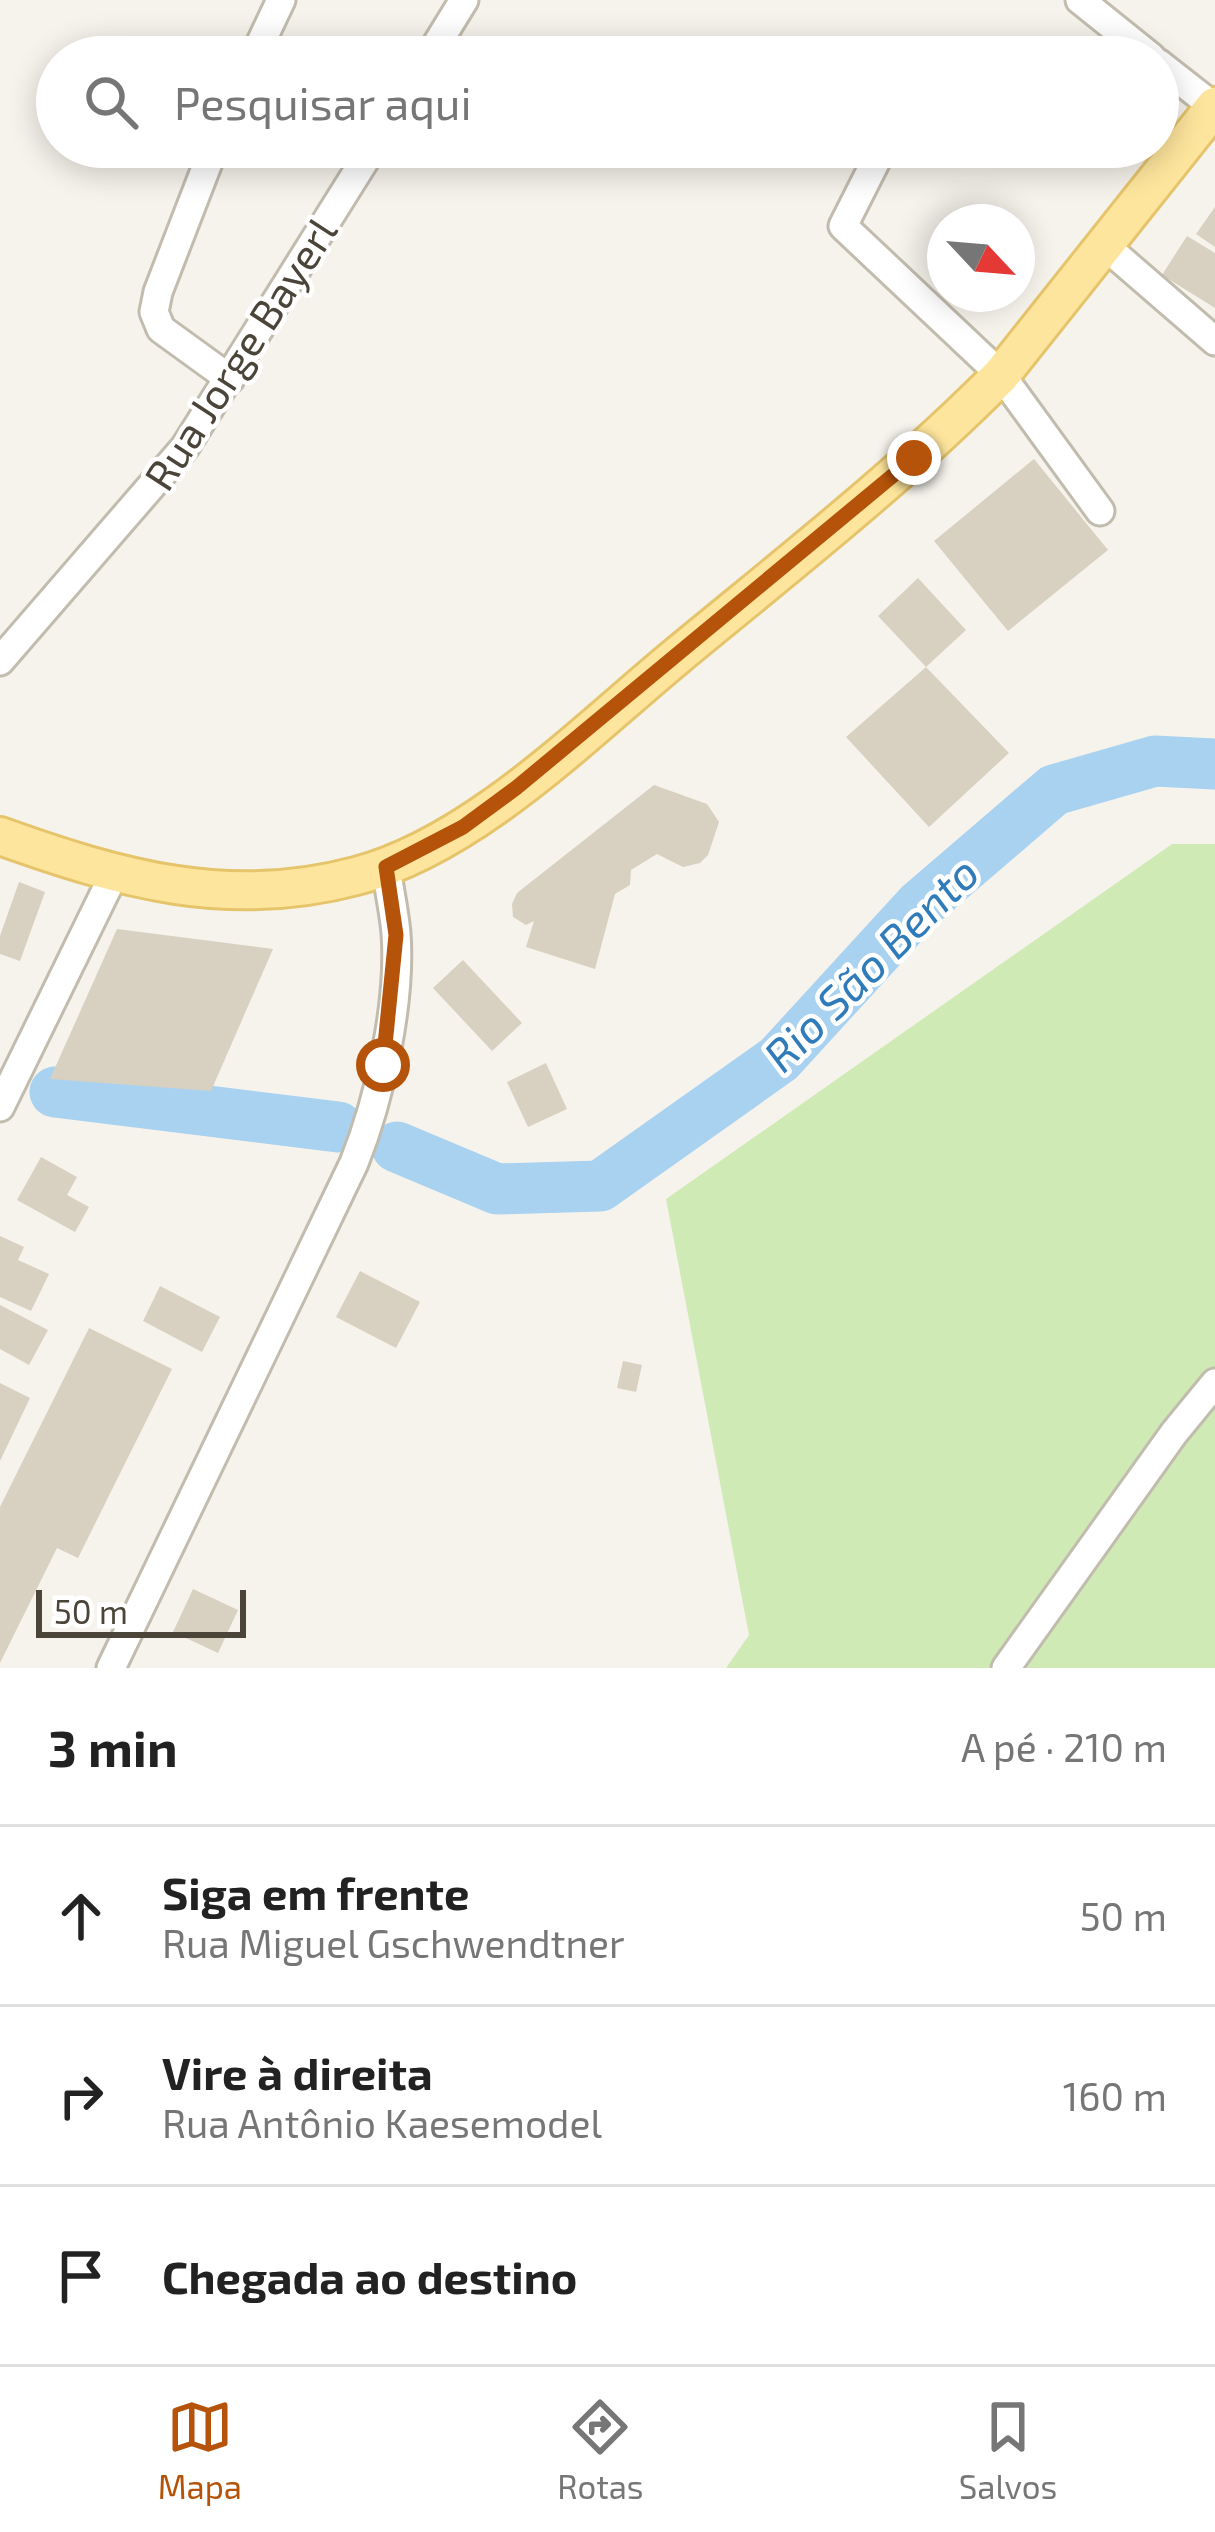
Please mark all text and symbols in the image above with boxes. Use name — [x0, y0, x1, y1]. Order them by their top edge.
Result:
search box — [36, 36, 1179, 168]
icon: search — [78, 69, 144, 135]
text: Pesquisar aqui — [174, 75, 472, 129]
north arrow — [927, 204, 1035, 312]
street label: Rua Jorge Bayerl — [132, 207, 346, 498]
route end — [887, 431, 941, 485]
water label: Rio São Bento — [752, 845, 988, 1081]
route start — [356, 1038, 410, 1092]
scale bar — [36, 1584, 246, 1637]
text: 50 m — [54, 1591, 128, 1631]
text: 3 min — [48, 1716, 178, 1777]
text: A pé · 210 m — [961, 1723, 1167, 1770]
text: Siga em frente — [162, 1865, 469, 1919]
icon: ahead — [48, 1883, 114, 1949]
text: 50 m — [1080, 1892, 1167, 1939]
text: Rua Miguel Gschwendtner — [162, 1919, 625, 1966]
text: Vire à direita — [162, 2045, 433, 2099]
icon: right — [48, 2063, 114, 2129]
text: 160 m — [1063, 2072, 1167, 2119]
text: Rua Antônio Kaesemodel — [162, 2099, 602, 2146]
icon: arrive — [48, 2243, 114, 2309]
text: Chegada ao destino — [162, 2249, 577, 2303]
tab: Mapa — [158, 2394, 242, 2506]
tab: Rotas — [557, 2394, 644, 2506]
tab: Salvos — [959, 2394, 1057, 2506]

